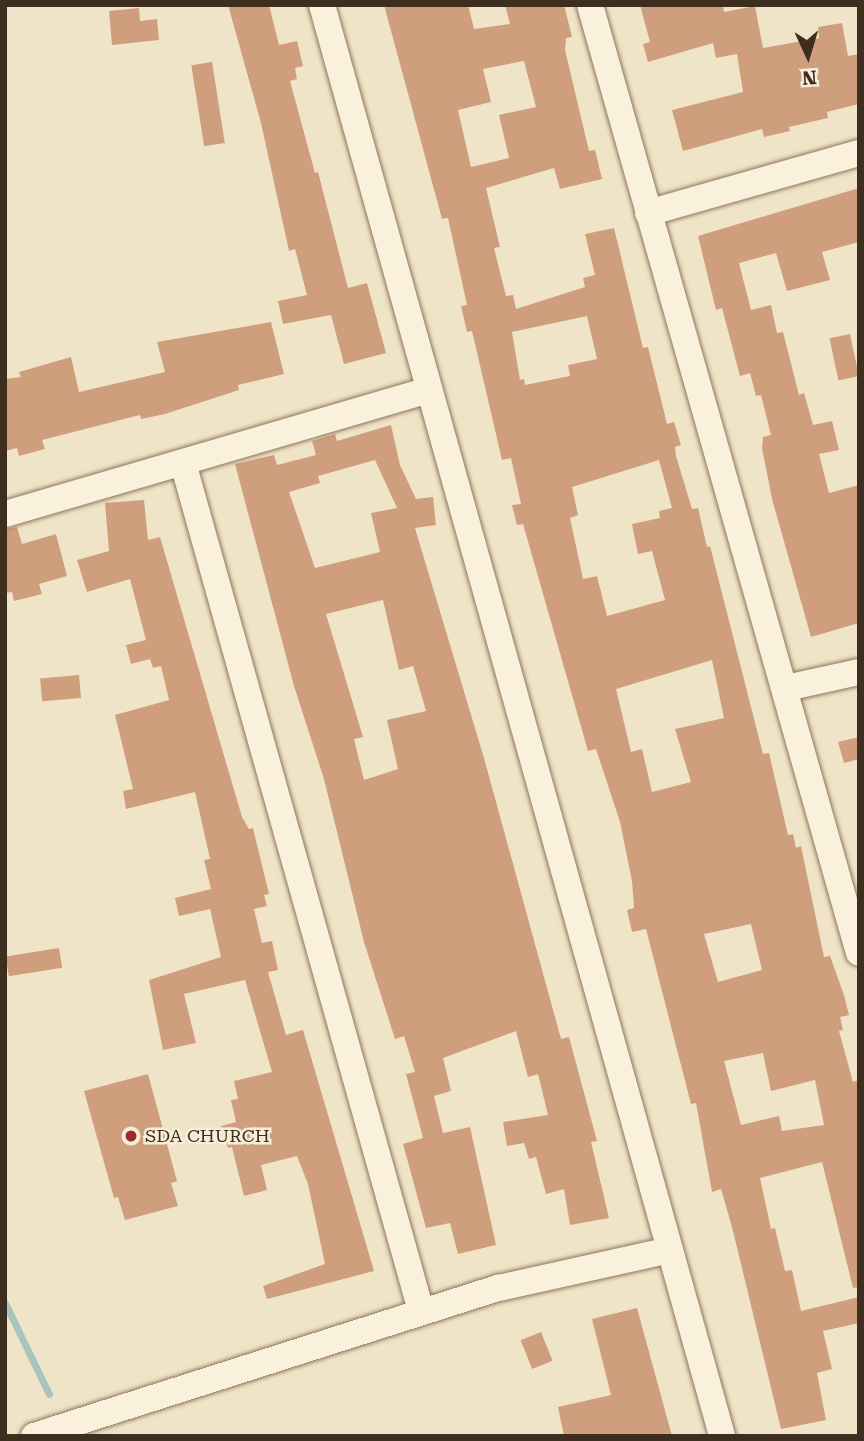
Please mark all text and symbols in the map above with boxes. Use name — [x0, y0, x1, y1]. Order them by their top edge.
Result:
north arrow — [773, 21, 843, 91]
text: N — [801, 65, 818, 89]
place label: SDA CHURCH — [145, 1125, 270, 1147]
marker: SDA CHURCH — [123, 1128, 139, 1144]

